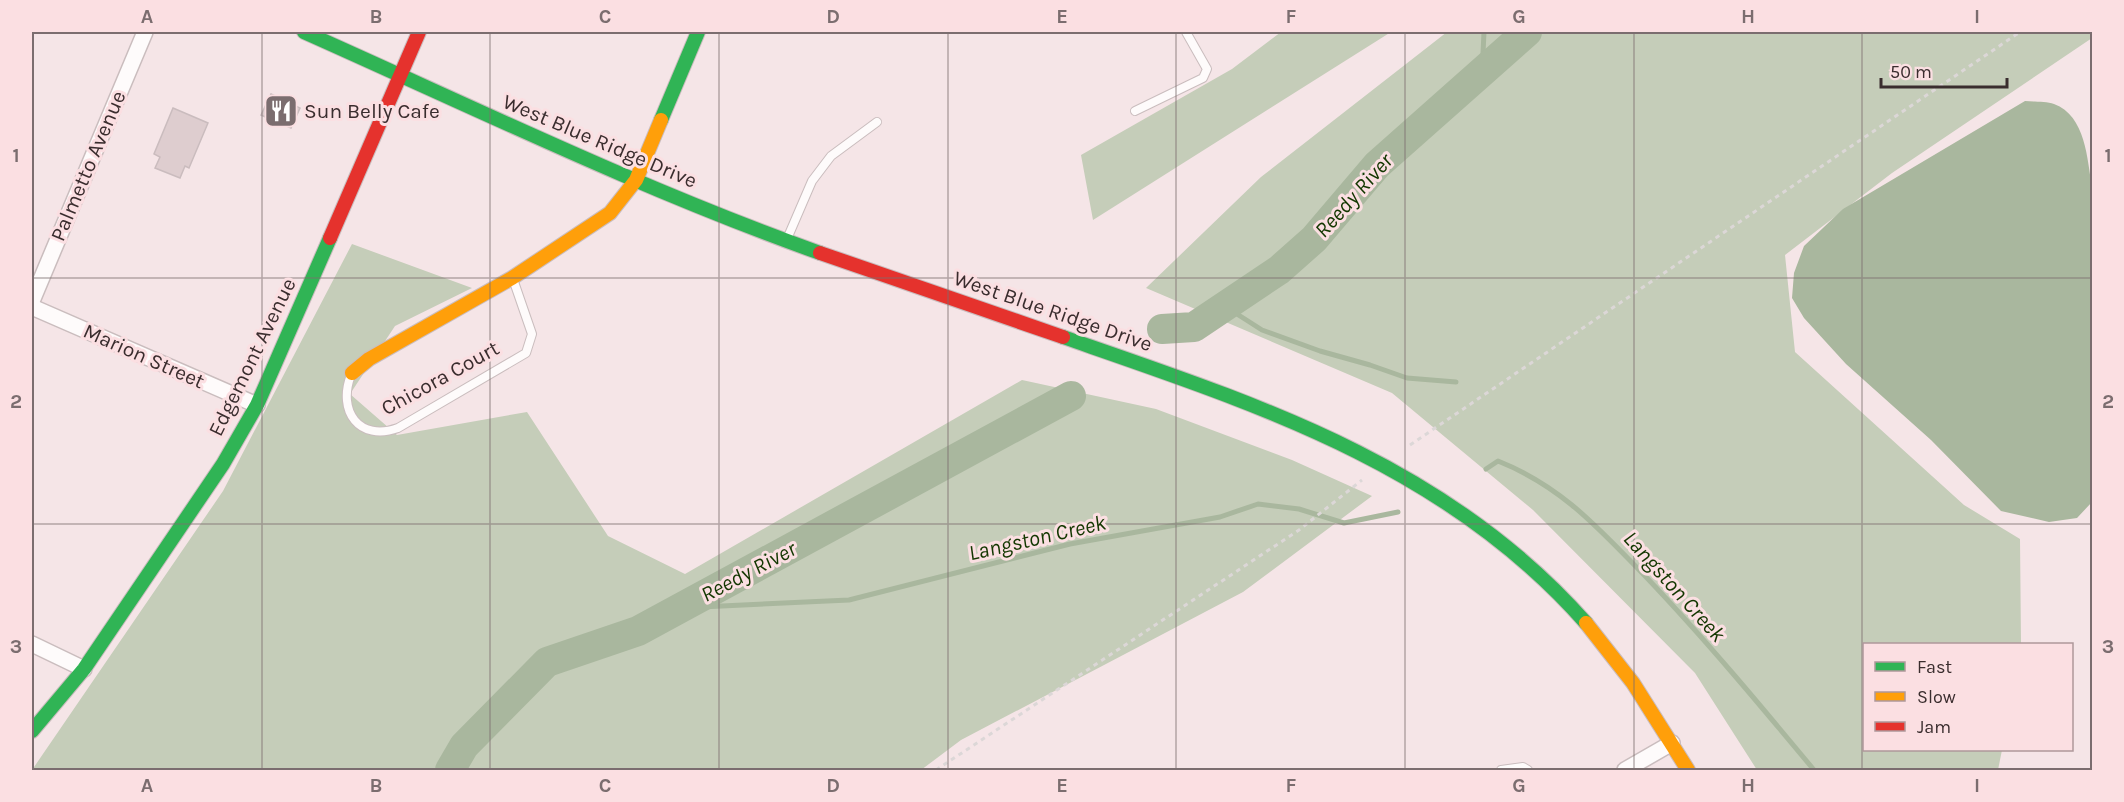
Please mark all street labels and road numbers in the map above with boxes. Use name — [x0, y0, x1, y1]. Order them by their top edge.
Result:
street label: Palmetto Avenue — [46, 87, 130, 245]
street label: West Blue Ridge Drive — [499, 89, 701, 193]
street label: West Blue Ridge Drive — [951, 266, 1155, 356]
street label: Edgemont Avenue — [203, 274, 301, 440]
street label: Marion Street — [80, 319, 208, 393]
street label: Chicora Court — [377, 336, 503, 420]

